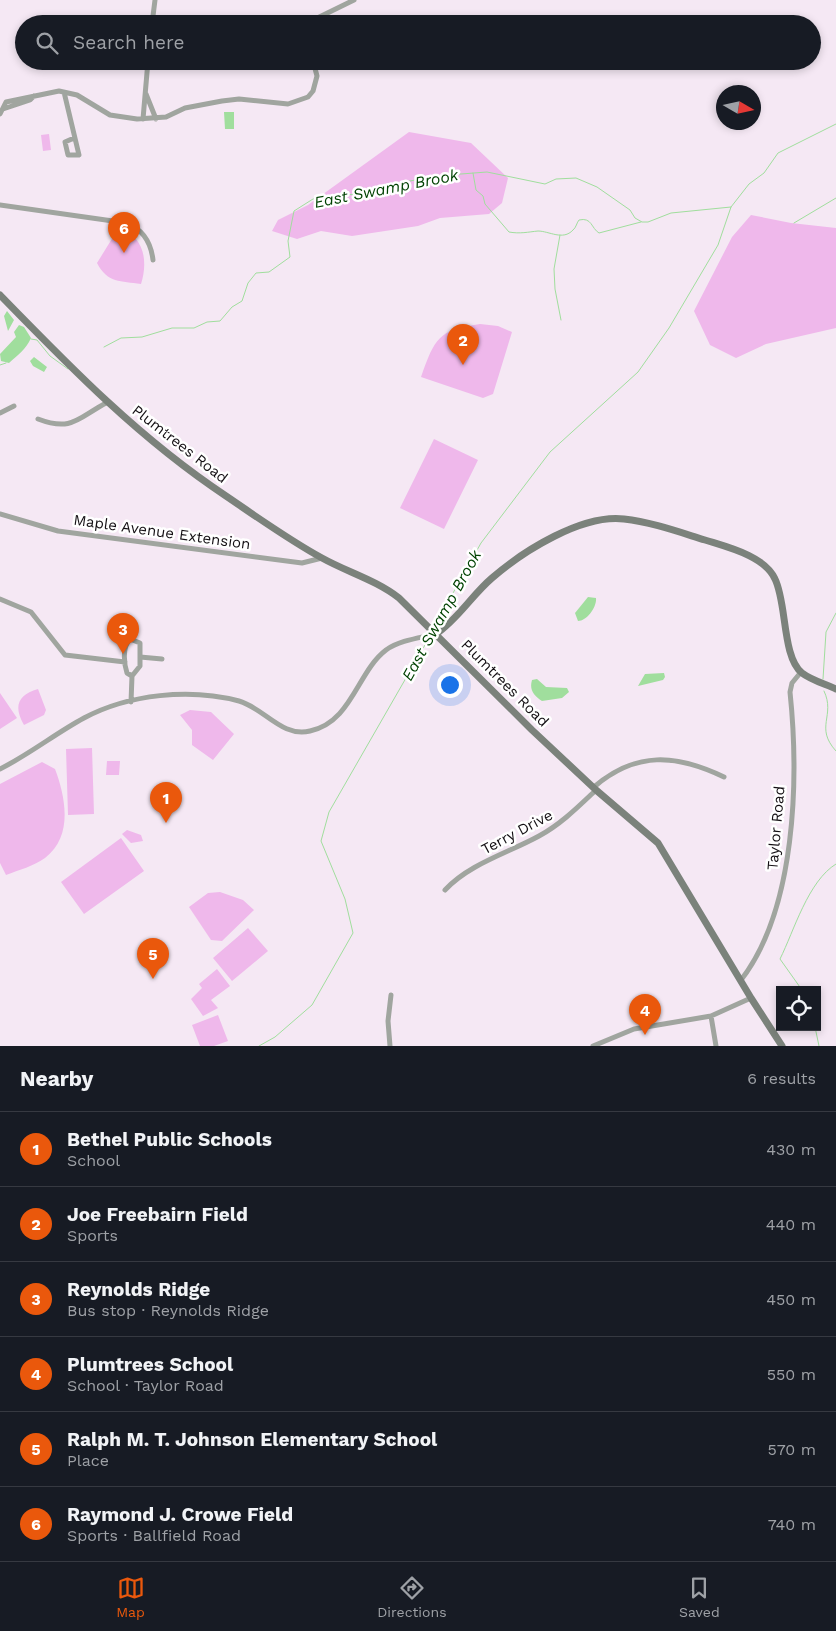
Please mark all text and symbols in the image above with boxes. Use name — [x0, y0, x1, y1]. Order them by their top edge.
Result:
search box — [15, 15, 821, 70]
icon: search — [33, 29, 61, 57]
text: Search here — [73, 31, 184, 54]
north arrow — [716, 85, 761, 130]
water label: East Swamp Brook — [312, 165, 461, 212]
pin: 6 — [108, 212, 140, 253]
pin: 2 — [447, 324, 479, 365]
street label: Plumtrees Road — [129, 401, 231, 487]
street label: Maple Avenue Extension — [72, 511, 252, 553]
water label: East Swamp Brook — [398, 545, 486, 684]
pin: 3 — [107, 613, 139, 654]
street label: Plumtrees Road — [458, 636, 552, 730]
your location — [437, 672, 463, 698]
pin: 1 — [150, 782, 182, 823]
street label: Taylor Road — [763, 785, 789, 871]
street label: Terry Drive — [478, 806, 556, 858]
pin: 5 — [137, 938, 169, 979]
map controls — [776, 986, 821, 1031]
button: locate — [776, 986, 821, 1031]
pin: 4 — [629, 994, 661, 1035]
text: Nearby — [20, 1066, 93, 1091]
text: 6 results — [747, 1069, 816, 1088]
text: Bethel Public Schools — [67, 1128, 272, 1151]
text: 1 — [33, 1140, 39, 1159]
text: 430 m — [766, 1140, 816, 1159]
text: School — [67, 1151, 120, 1170]
text: Joe Freebairn Field — [67, 1203, 248, 1226]
text: 2 — [31, 1215, 41, 1234]
text: 440 m — [766, 1215, 816, 1234]
text: Sports — [67, 1226, 118, 1245]
text: Reynolds Ridge — [67, 1278, 210, 1301]
text: 3 — [31, 1290, 41, 1309]
text: 450 m — [766, 1290, 816, 1309]
text: Bus stop · Reynolds Ridge — [67, 1301, 269, 1320]
text: Plumtrees School — [67, 1353, 233, 1376]
text: 4 — [31, 1365, 41, 1384]
text: 550 m — [767, 1365, 816, 1384]
text: School · Taylor Road — [67, 1376, 224, 1395]
text: Ralph M. T. Johnson Elementary School — [67, 1428, 437, 1451]
text: 5 — [31, 1440, 41, 1459]
text: 570 m — [767, 1440, 816, 1459]
text: Place — [67, 1451, 109, 1470]
text: Raymond J. Crowe Field — [67, 1503, 293, 1526]
text: 6 — [31, 1515, 41, 1534]
text: 740 m — [768, 1515, 816, 1534]
text: Sports · Ballfield Road — [67, 1526, 241, 1545]
tab: Map — [116, 1574, 145, 1620]
tab: Directions — [377, 1574, 447, 1620]
tab: Saved — [679, 1574, 720, 1620]

